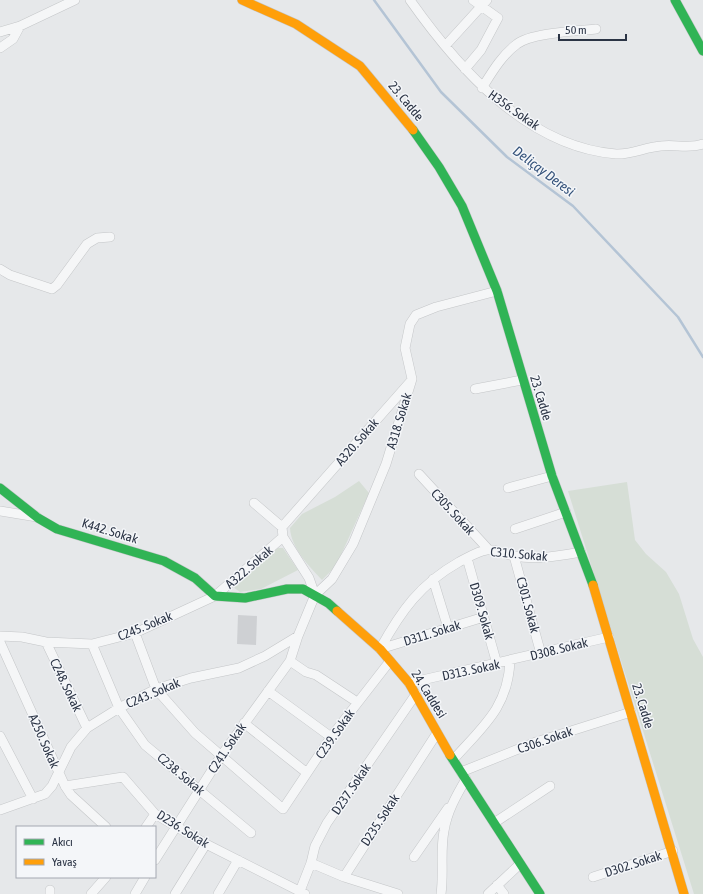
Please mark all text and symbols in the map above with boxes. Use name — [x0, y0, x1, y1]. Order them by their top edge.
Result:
scale bar — [559, 16, 626, 42]
text: 50 m — [565, 23, 587, 37]
street label: 23. Cadde — [385, 78, 427, 124]
street label: H356. Sokak — [486, 87, 543, 133]
water label: Deliçay Deresi — [510, 143, 578, 199]
street label: 23. Cadde — [527, 374, 555, 422]
street label: A318. Sokak — [383, 391, 415, 451]
street label: A320. Sokak — [332, 415, 382, 469]
street label: C305. Sokak — [428, 486, 478, 538]
street label: K442. Sokak — [80, 515, 140, 547]
street label: A322. Sokak — [222, 542, 276, 592]
street label: C310. Sokak — [490, 544, 548, 564]
street label: C301. Sokak — [513, 575, 543, 635]
street label: D309. Sokak — [467, 581, 497, 642]
street label: C245. Sokak — [116, 608, 175, 644]
street label: D311. Sokak — [402, 617, 463, 649]
street label: D308. Sokak — [529, 635, 590, 663]
street label: C248. Sokak — [47, 656, 85, 714]
street label: D313. Sokak — [441, 656, 502, 683]
street label: 24. Caddesi — [408, 667, 450, 721]
street label: C243. Sokak — [124, 675, 183, 711]
street label: 23. Cadde — [629, 682, 657, 730]
street label: C239. Sokak — [312, 706, 358, 762]
street label: A250. Sokak — [25, 712, 63, 771]
street label: C241. Sokak — [205, 720, 249, 776]
street label: C306. Sokak — [515, 723, 575, 756]
street label: C238. Sokak — [154, 750, 208, 798]
street label: D237. Sokak — [328, 760, 374, 818]
street label: D235. Sokak — [358, 791, 402, 849]
street label: D236. Sokak — [154, 807, 212, 851]
legend — [16, 826, 156, 878]
text: Akıcı — [52, 835, 73, 849]
street label: D302. Sokak — [603, 848, 664, 880]
text: Yavaş — [52, 855, 77, 869]

